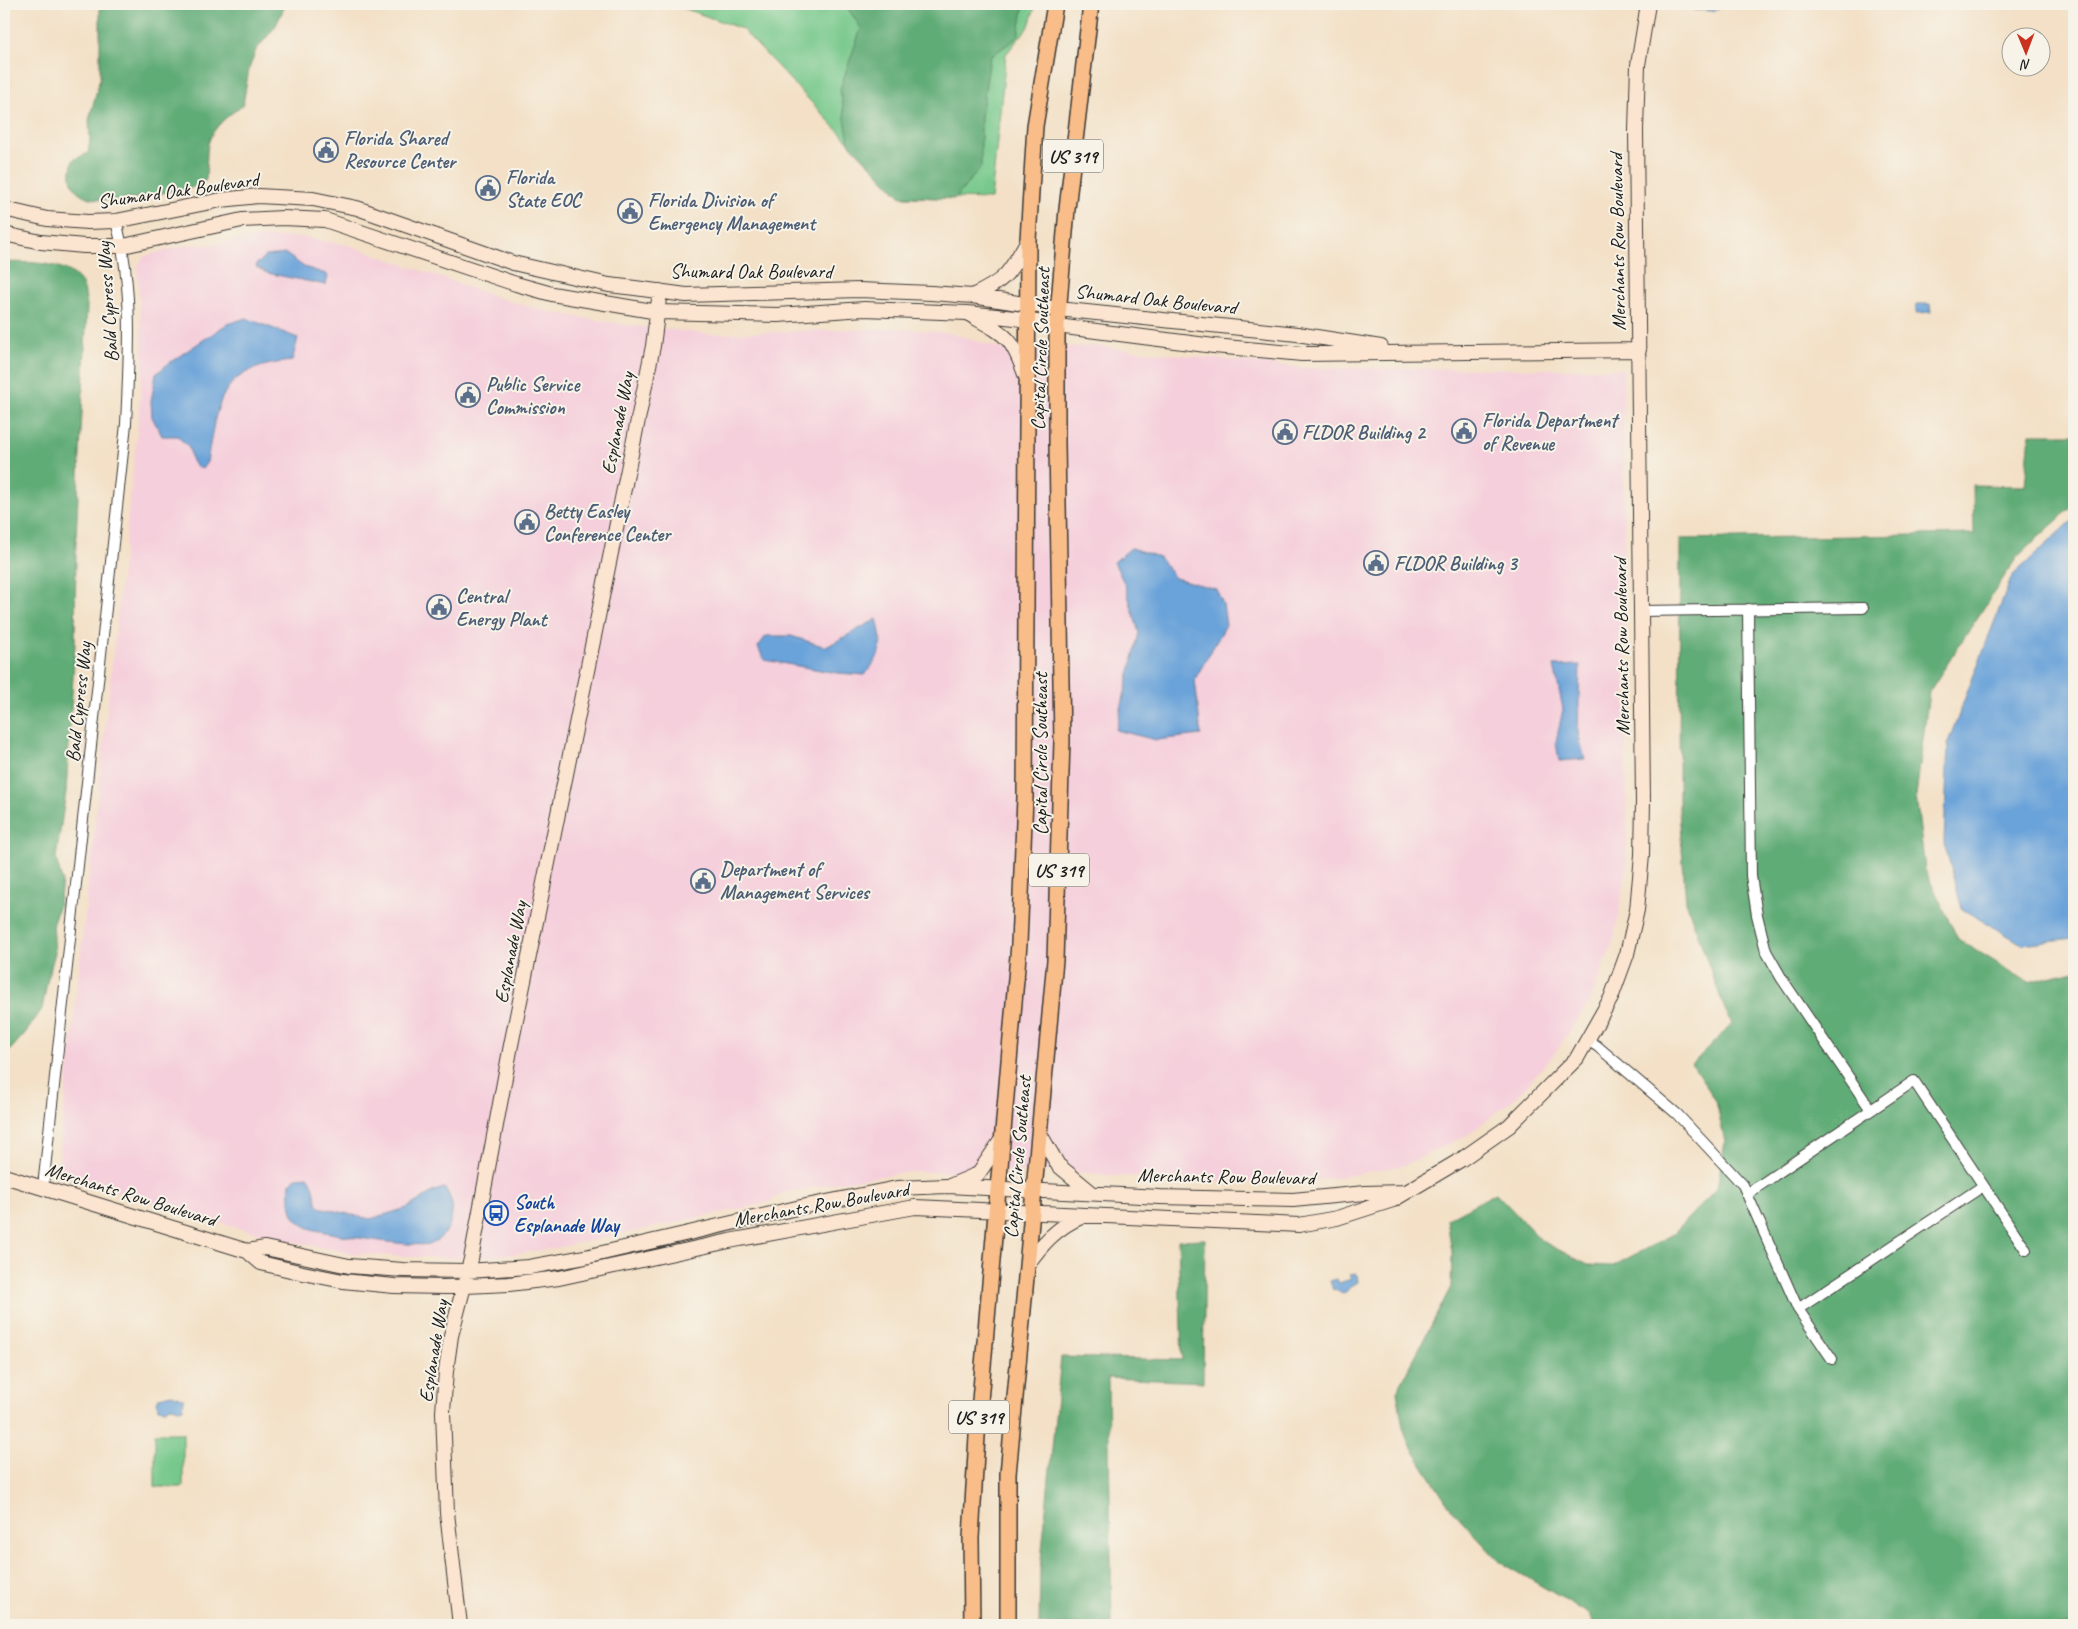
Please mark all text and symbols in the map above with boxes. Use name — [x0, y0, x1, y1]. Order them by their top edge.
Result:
north arrow — [2000, 28, 2050, 78]
text: N — [2019, 56, 2031, 73]
place label: Florida Shared Resource Center — [344, 126, 458, 174]
public building icon: Florida Shared Resource Center — [313, 137, 339, 163]
road number: US 319 — [1043, 140, 1103, 172]
street label: Merchants Row Boulevard — [1603, 150, 1632, 331]
place label: Florida State EOC — [506, 165, 583, 213]
street label: Shumard Oak Boulevard — [96, 166, 263, 214]
public building icon: Florida State EOC — [475, 175, 501, 201]
place label: Florida Division of Emergency Management — [648, 188, 817, 236]
public building icon: Florida Division of Emergency Management — [617, 198, 643, 224]
street label: Bald Cypress Way — [91, 240, 124, 363]
street label: Shumard Oak Boulevard — [670, 259, 835, 284]
street label: Capital Circle Southeast — [1025, 265, 1056, 431]
street label: Shumard Oak Boulevard — [1074, 279, 1241, 321]
street label: Esplanade Way — [595, 368, 640, 476]
place label: Public Service Commission — [486, 372, 581, 420]
public building icon: Public Service Commission — [455, 382, 481, 408]
place label: Florida Department of Revenue — [1482, 408, 1620, 456]
public building icon: Florida Department of Revenue — [1451, 418, 1477, 444]
public building icon: FLDOR Building 2 — [1272, 419, 1298, 445]
place label: FLDOR Building 2 — [1302, 420, 1427, 445]
place label: Betty Easley Conference Center — [544, 499, 673, 547]
public building icon: Betty Easley Conference Center — [514, 509, 540, 535]
public building icon: FLDOR Building 3 — [1363, 550, 1389, 576]
place label: FLDOR Building 3 — [1394, 551, 1519, 576]
street label: Merchants Row Boulevard — [1607, 555, 1636, 736]
place label: Central Energy Plant — [456, 584, 549, 632]
public building icon: Central Energy Plant — [426, 594, 452, 620]
street label: Bald Cypress Way — [60, 640, 97, 763]
street label: Capital Circle Southeast — [1028, 670, 1053, 835]
road number: US 319 — [1029, 854, 1089, 886]
place label: Department of Management Services — [720, 857, 871, 905]
public building icon: Department of Management Services — [690, 868, 716, 894]
street label: Esplanade Way — [488, 897, 533, 1005]
street label: Capital Circle Southeast — [998, 1073, 1037, 1239]
street label: Merchants Row Boulevard — [42, 1157, 222, 1233]
street label: Merchants Row Boulevard — [1137, 1162, 1318, 1191]
street label: Merchants Row Boulevard — [732, 1176, 914, 1232]
place label: South Esplanade Way — [514, 1190, 621, 1238]
bus stop icon: South Esplanade Way — [483, 1200, 509, 1226]
street label: Esplanade Way — [413, 1296, 454, 1404]
road number: US 319 — [949, 1400, 1009, 1434]

